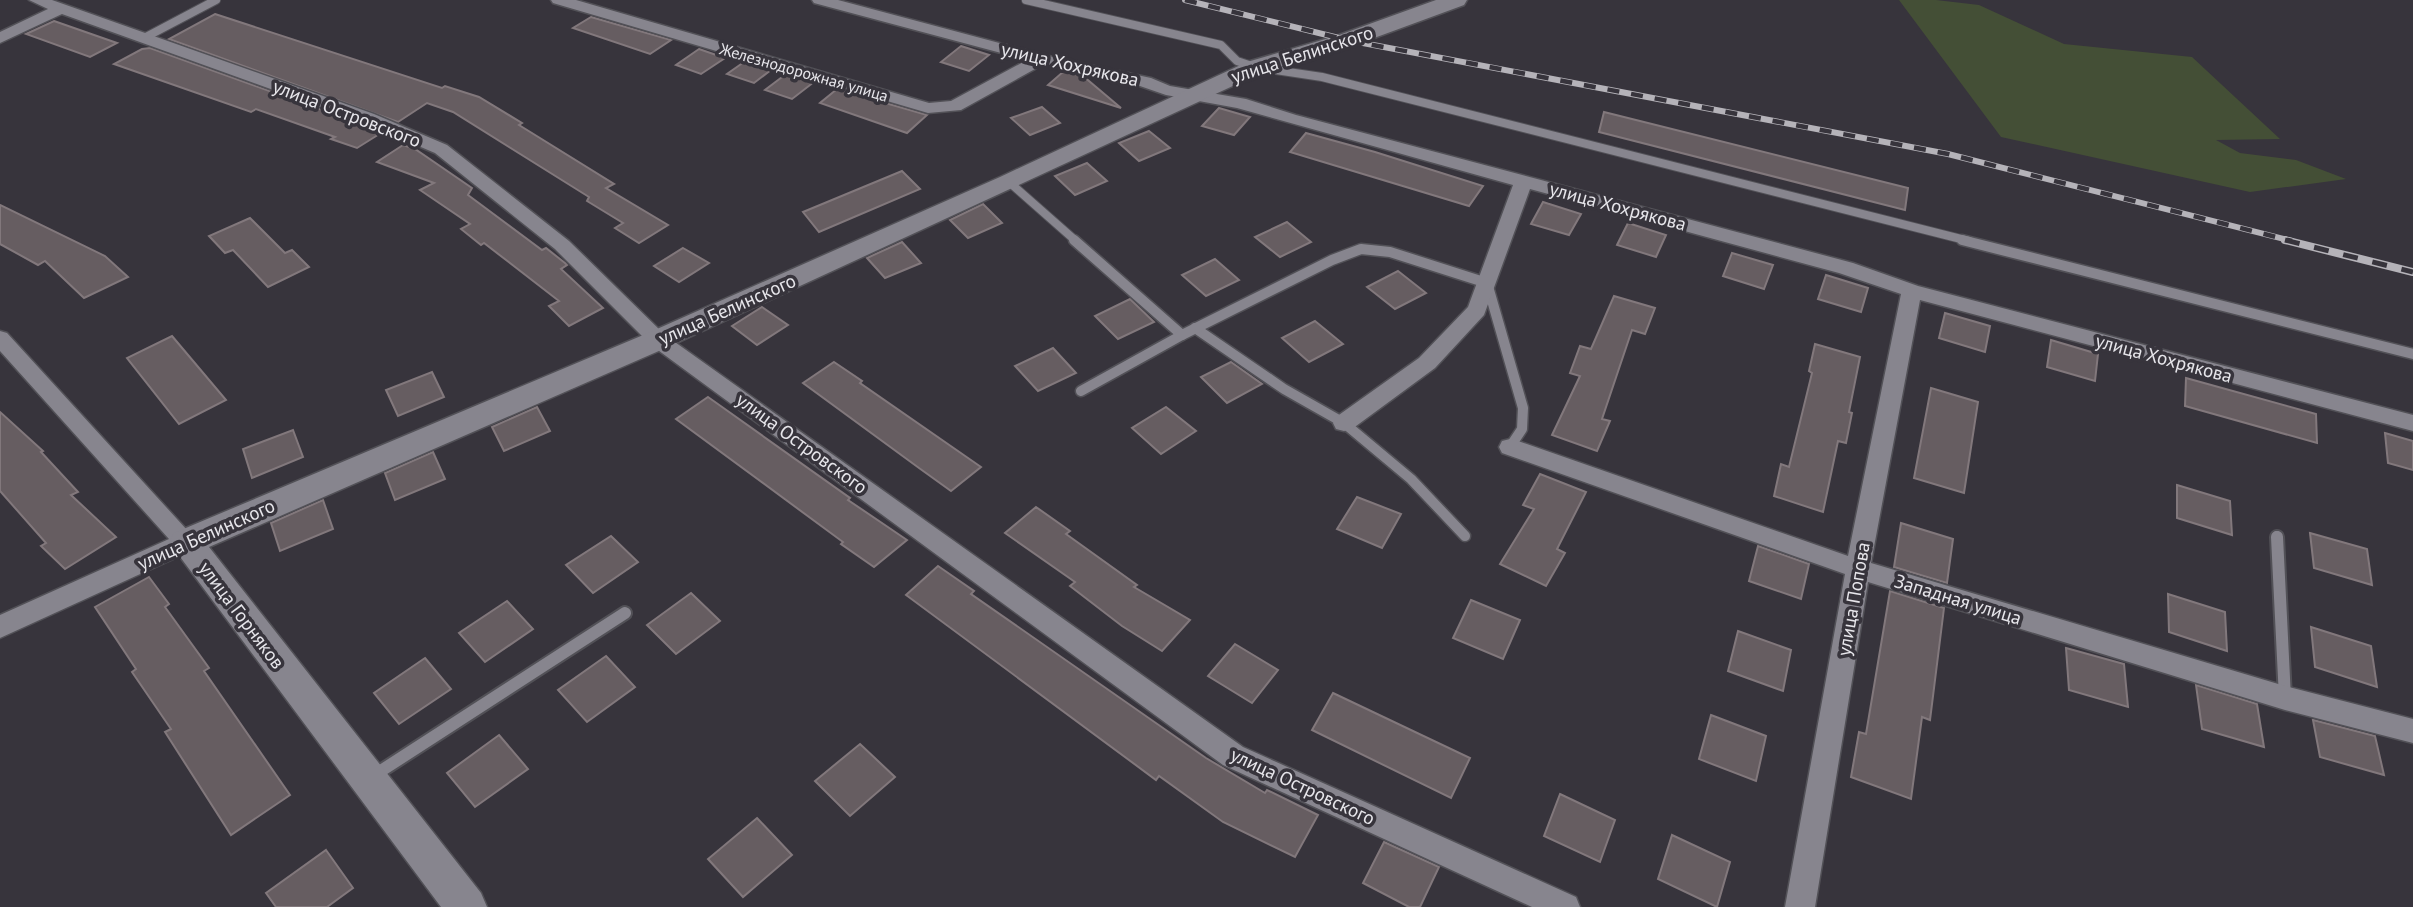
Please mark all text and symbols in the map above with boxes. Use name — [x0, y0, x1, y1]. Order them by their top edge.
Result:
street label: улица Белинского — [1228, 20, 1376, 88]
street label: улица Хохрякова — [999, 36, 1141, 92]
street label: Железнодорожная улица — [716, 38, 891, 106]
street label: улица Островского — [270, 74, 424, 152]
street label: улица Хохрякова — [1547, 176, 1689, 236]
street label: улица Белинского — [655, 268, 799, 350]
street label: улица Хохрякова — [2093, 328, 2235, 388]
street label: улица Островского — [732, 387, 872, 499]
street label: улица Белинского — [134, 493, 278, 575]
street label: улица Попова — [1831, 540, 1875, 658]
street label: улица Горняков — [194, 557, 290, 673]
street label: Западная улица — [1892, 568, 2024, 630]
street label: улица Островского — [1227, 742, 1379, 830]

